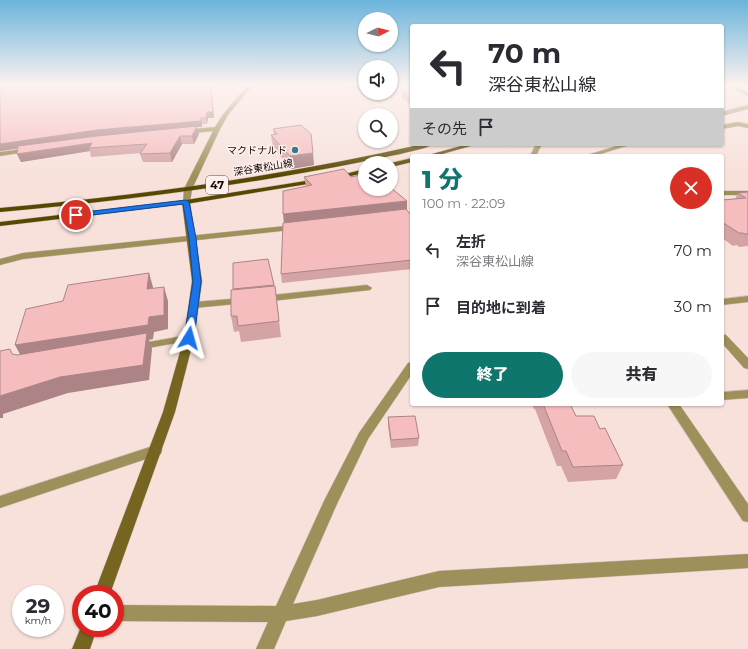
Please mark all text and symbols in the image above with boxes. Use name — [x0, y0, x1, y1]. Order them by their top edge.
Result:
north arrow — [358, 12, 398, 52]
map controls — [358, 12, 398, 196]
text: 70 m — [488, 36, 561, 70]
icon: left — [422, 40, 474, 92]
button: sound — [358, 60, 398, 100]
text: 深谷東松山線 — [488, 74, 596, 96]
button: search — [358, 108, 398, 148]
icon: arrive — [475, 116, 497, 138]
text: その先 — [422, 119, 467, 138]
place label: マクドナルド — [227, 144, 287, 157]
marker: マクドナルド — [290, 145, 300, 155]
street label: 深谷東松山線 — [232, 156, 294, 179]
button: layers — [358, 156, 398, 196]
text: 1 分 — [422, 165, 463, 194]
button: close — [670, 167, 712, 209]
road number: 47 — [206, 176, 228, 194]
text: 100 m · 22:09 — [422, 195, 505, 211]
pin — [59, 198, 93, 232]
icon: arrive — [65, 204, 87, 226]
text: 左折 — [456, 232, 486, 251]
icon: left — [422, 239, 444, 261]
text: 70 m — [674, 241, 712, 260]
text: 深谷東松山線 — [456, 253, 534, 269]
icon: arrive — [422, 295, 444, 317]
text: 30 m — [674, 297, 712, 316]
text: 目的地に到着 — [456, 298, 546, 317]
position arrow — [168, 317, 210, 359]
button: 終了 — [422, 352, 563, 398]
button: 共有 — [571, 352, 712, 398]
speed limit sign: 40 — [72, 585, 124, 637]
text: 29 — [26, 594, 50, 618]
text: km/h — [25, 614, 51, 627]

